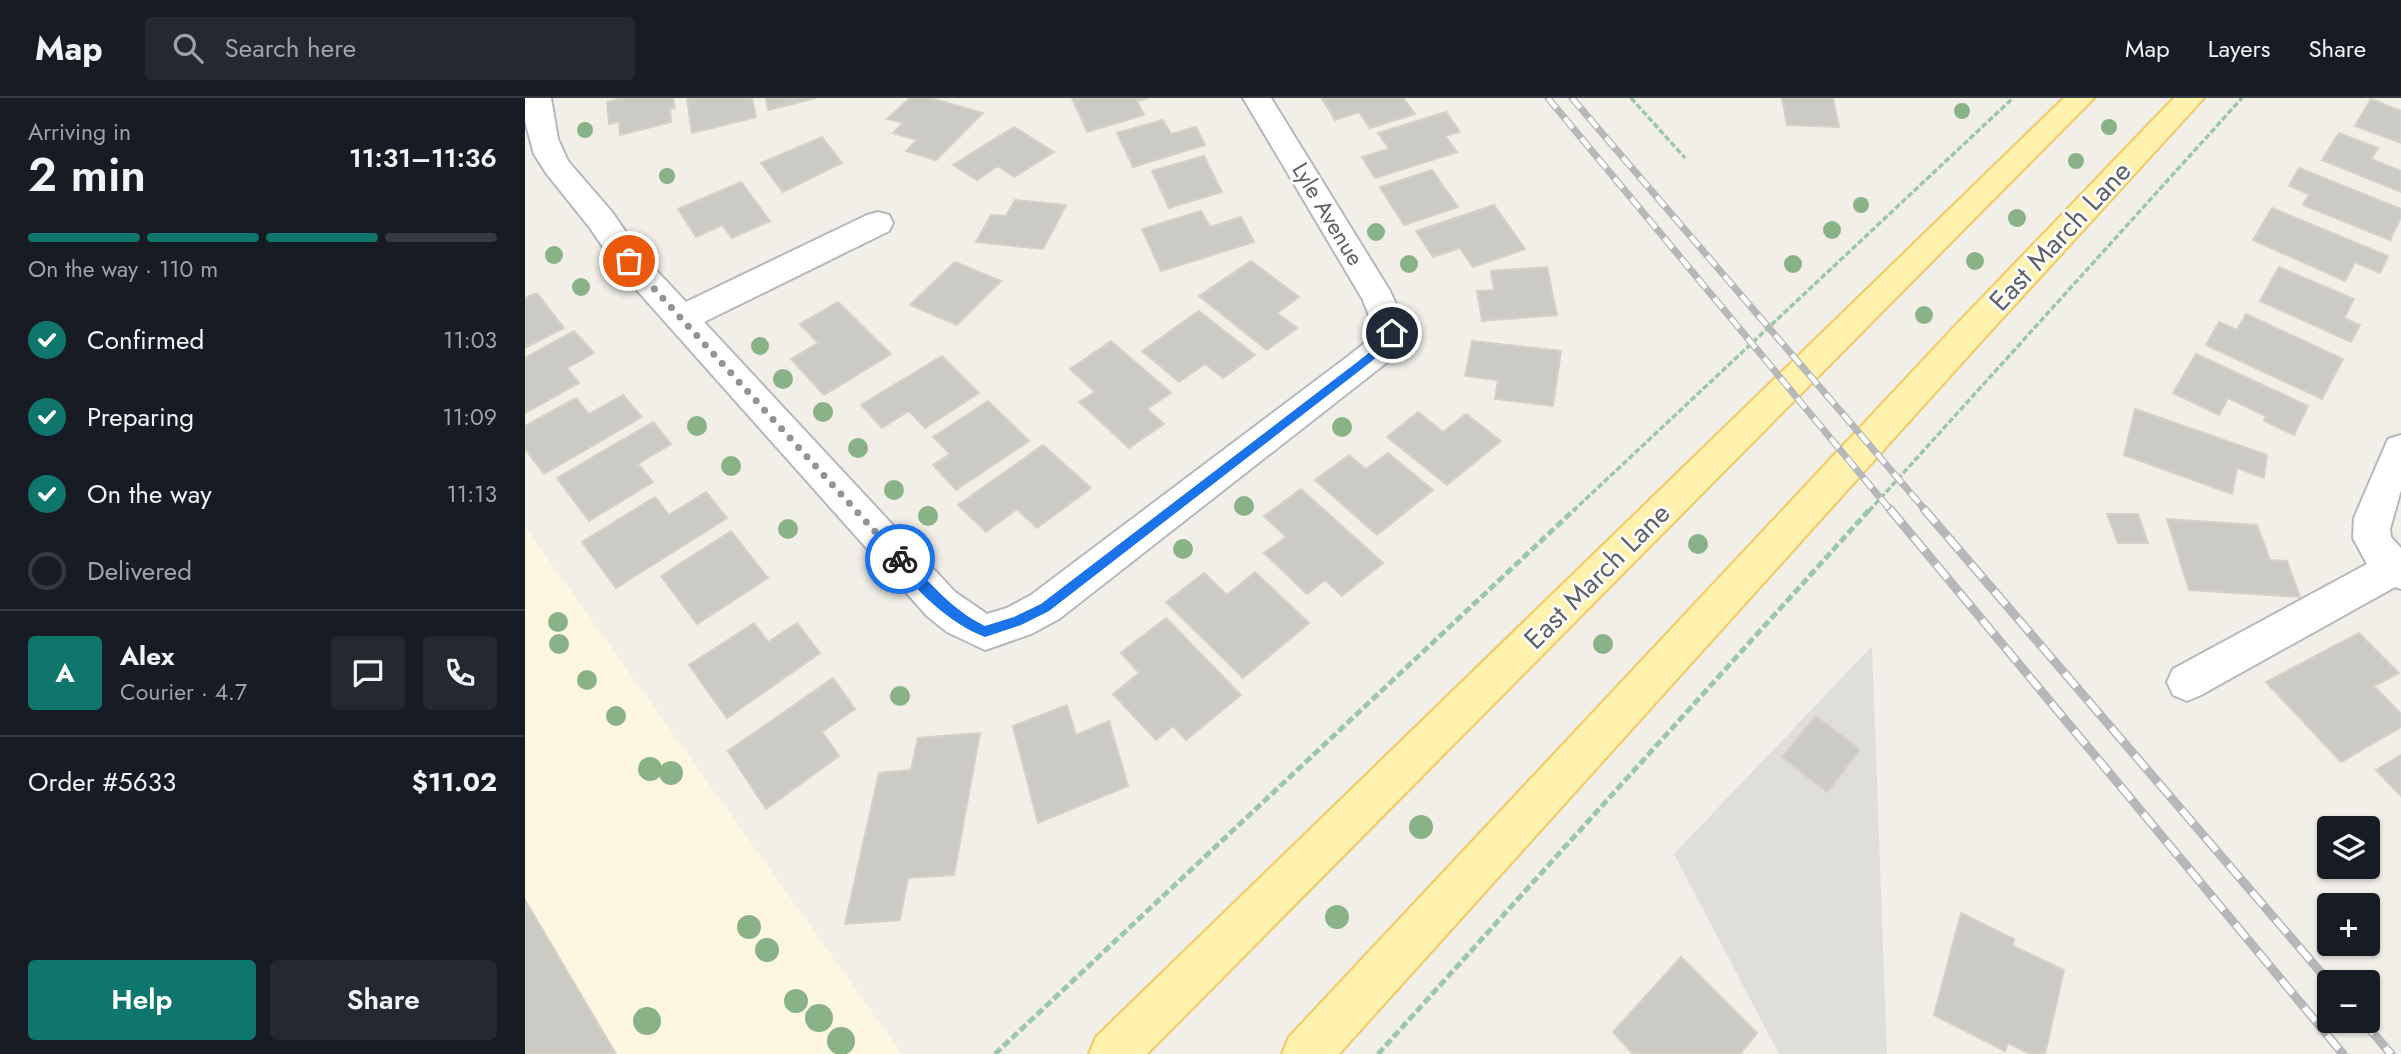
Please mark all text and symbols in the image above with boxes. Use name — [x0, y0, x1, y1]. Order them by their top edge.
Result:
search box — [145, 17, 635, 80]
text: Map — [35, 25, 103, 72]
icon: search — [169, 29, 207, 67]
text: Search here — [225, 29, 356, 67]
text: Map — [2125, 31, 2170, 66]
text: Layers — [2208, 31, 2270, 66]
text: Share — [2308, 31, 2366, 66]
text: Arriving in — [28, 115, 131, 149]
text: 11:31–11:36 — [349, 139, 497, 177]
text: 2 min — [28, 142, 146, 208]
street label: East March Lane — [1979, 152, 2141, 320]
street label: Lyle Avenue — [1284, 156, 1372, 272]
pin — [599, 231, 659, 291]
icon: bag — [610, 242, 648, 280]
text: On the way · 110 m — [28, 252, 218, 286]
pin — [1362, 303, 1422, 363]
icon: home — [1373, 314, 1411, 352]
icon: check — [28, 321, 66, 359]
text: Confirmed — [87, 321, 204, 359]
text: 11:03 — [443, 323, 497, 357]
icon: check — [28, 398, 66, 436]
text: Preparing — [87, 398, 194, 436]
text: 11:09 — [442, 400, 497, 434]
icon: check — [28, 475, 66, 513]
text: On the way — [87, 475, 212, 513]
text: 11:13 — [446, 477, 497, 511]
street label: East March Lane — [1515, 494, 1679, 658]
courier — [865, 524, 935, 594]
icon: bike — [881, 540, 919, 578]
text: Delivered — [87, 552, 192, 590]
button: chat — [331, 636, 405, 710]
button: phone — [423, 636, 497, 710]
text: Alex — [120, 637, 174, 675]
text: A — [55, 654, 75, 692]
text: Courier · 4.7 — [120, 675, 247, 709]
text: Order #5633 — [28, 763, 176, 801]
text: $11.02 — [412, 763, 497, 801]
map controls — [2317, 816, 2380, 1033]
button: layers — [2317, 816, 2380, 879]
button: + — [2317, 893, 2380, 956]
button: Help — [28, 960, 256, 1040]
button: Share — [270, 960, 497, 1040]
button: − — [2317, 970, 2380, 1033]

